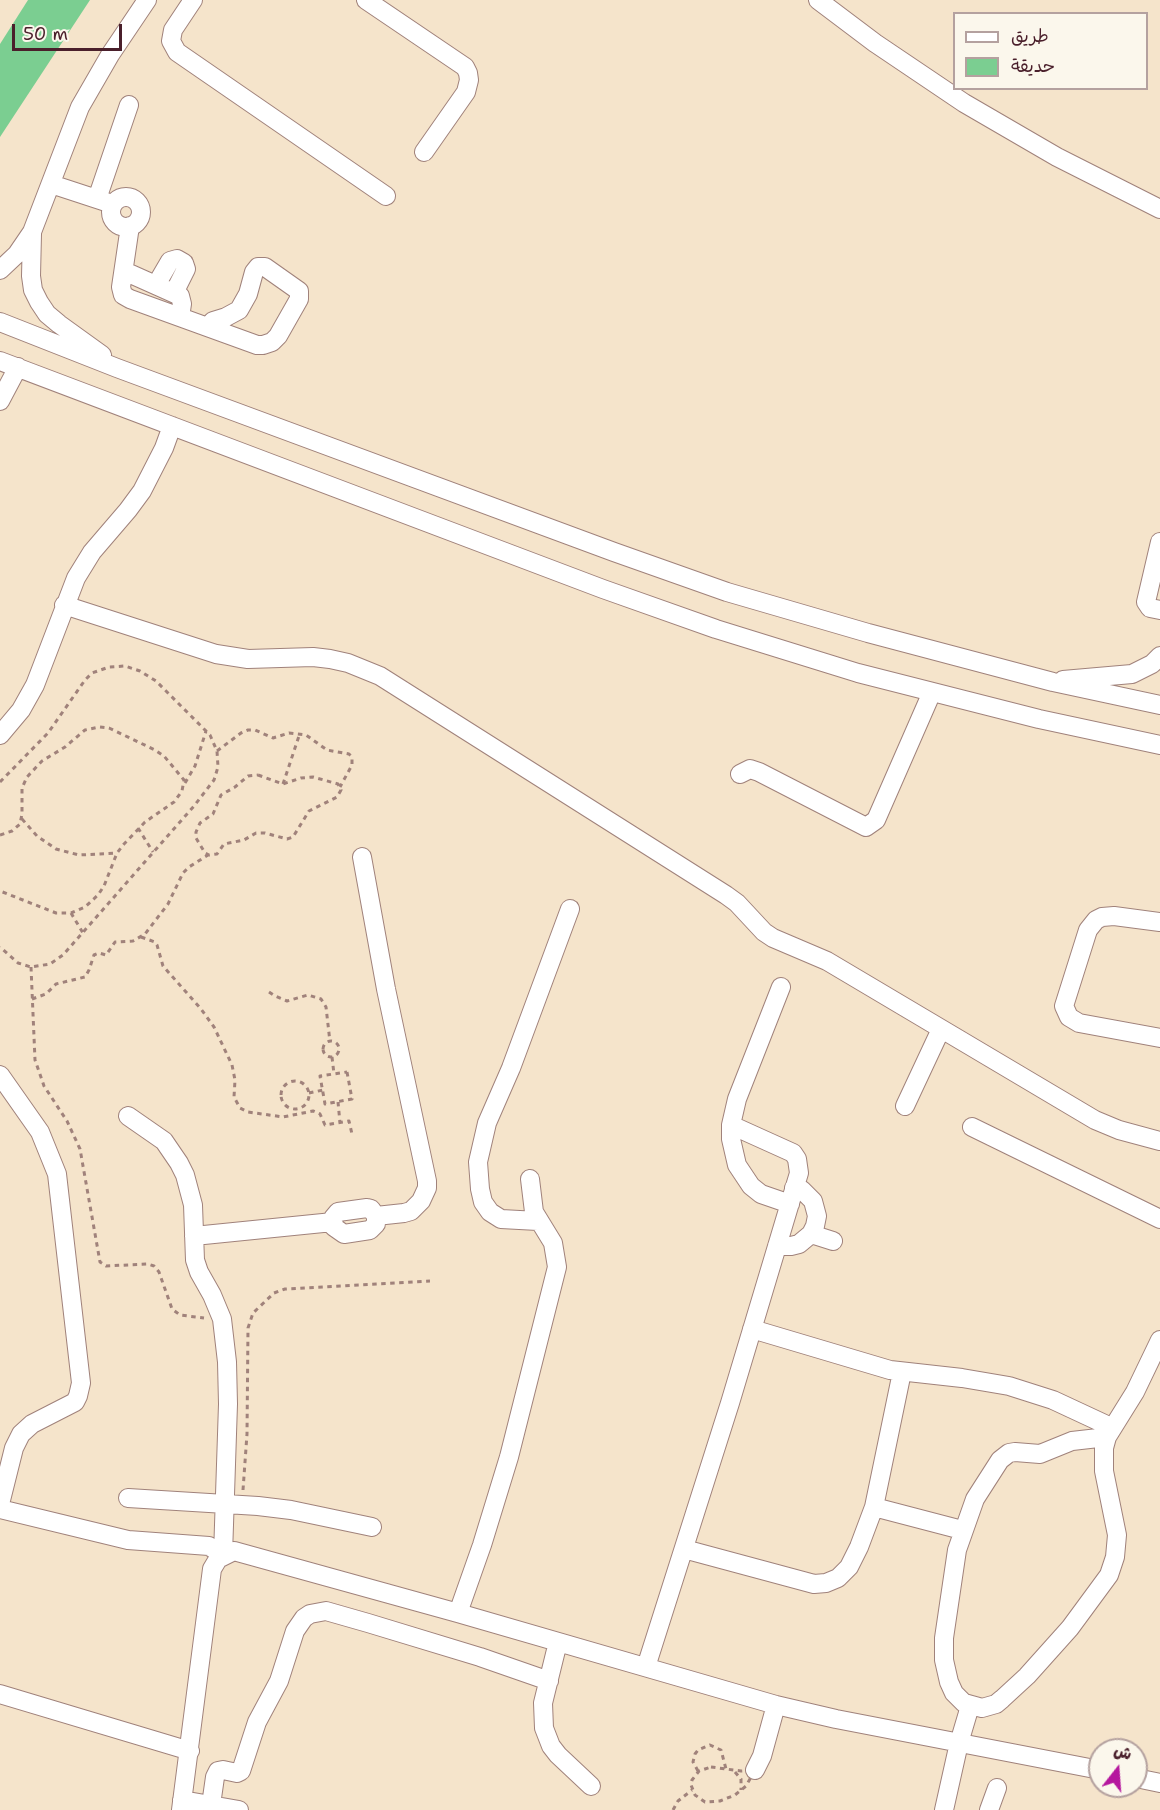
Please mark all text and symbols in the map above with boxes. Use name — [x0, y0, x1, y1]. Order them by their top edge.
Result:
scale bar — [15, 12, 124, 50]
legend — [953, 12, 1148, 90]
text: 50 m — [23, 22, 68, 46]
text: طريق — [1011, 24, 1049, 48]
text: حديقة — [1011, 54, 1055, 78]
north arrow — [1088, 1738, 1148, 1798]
text: ش — [1111, 1740, 1134, 1765]

